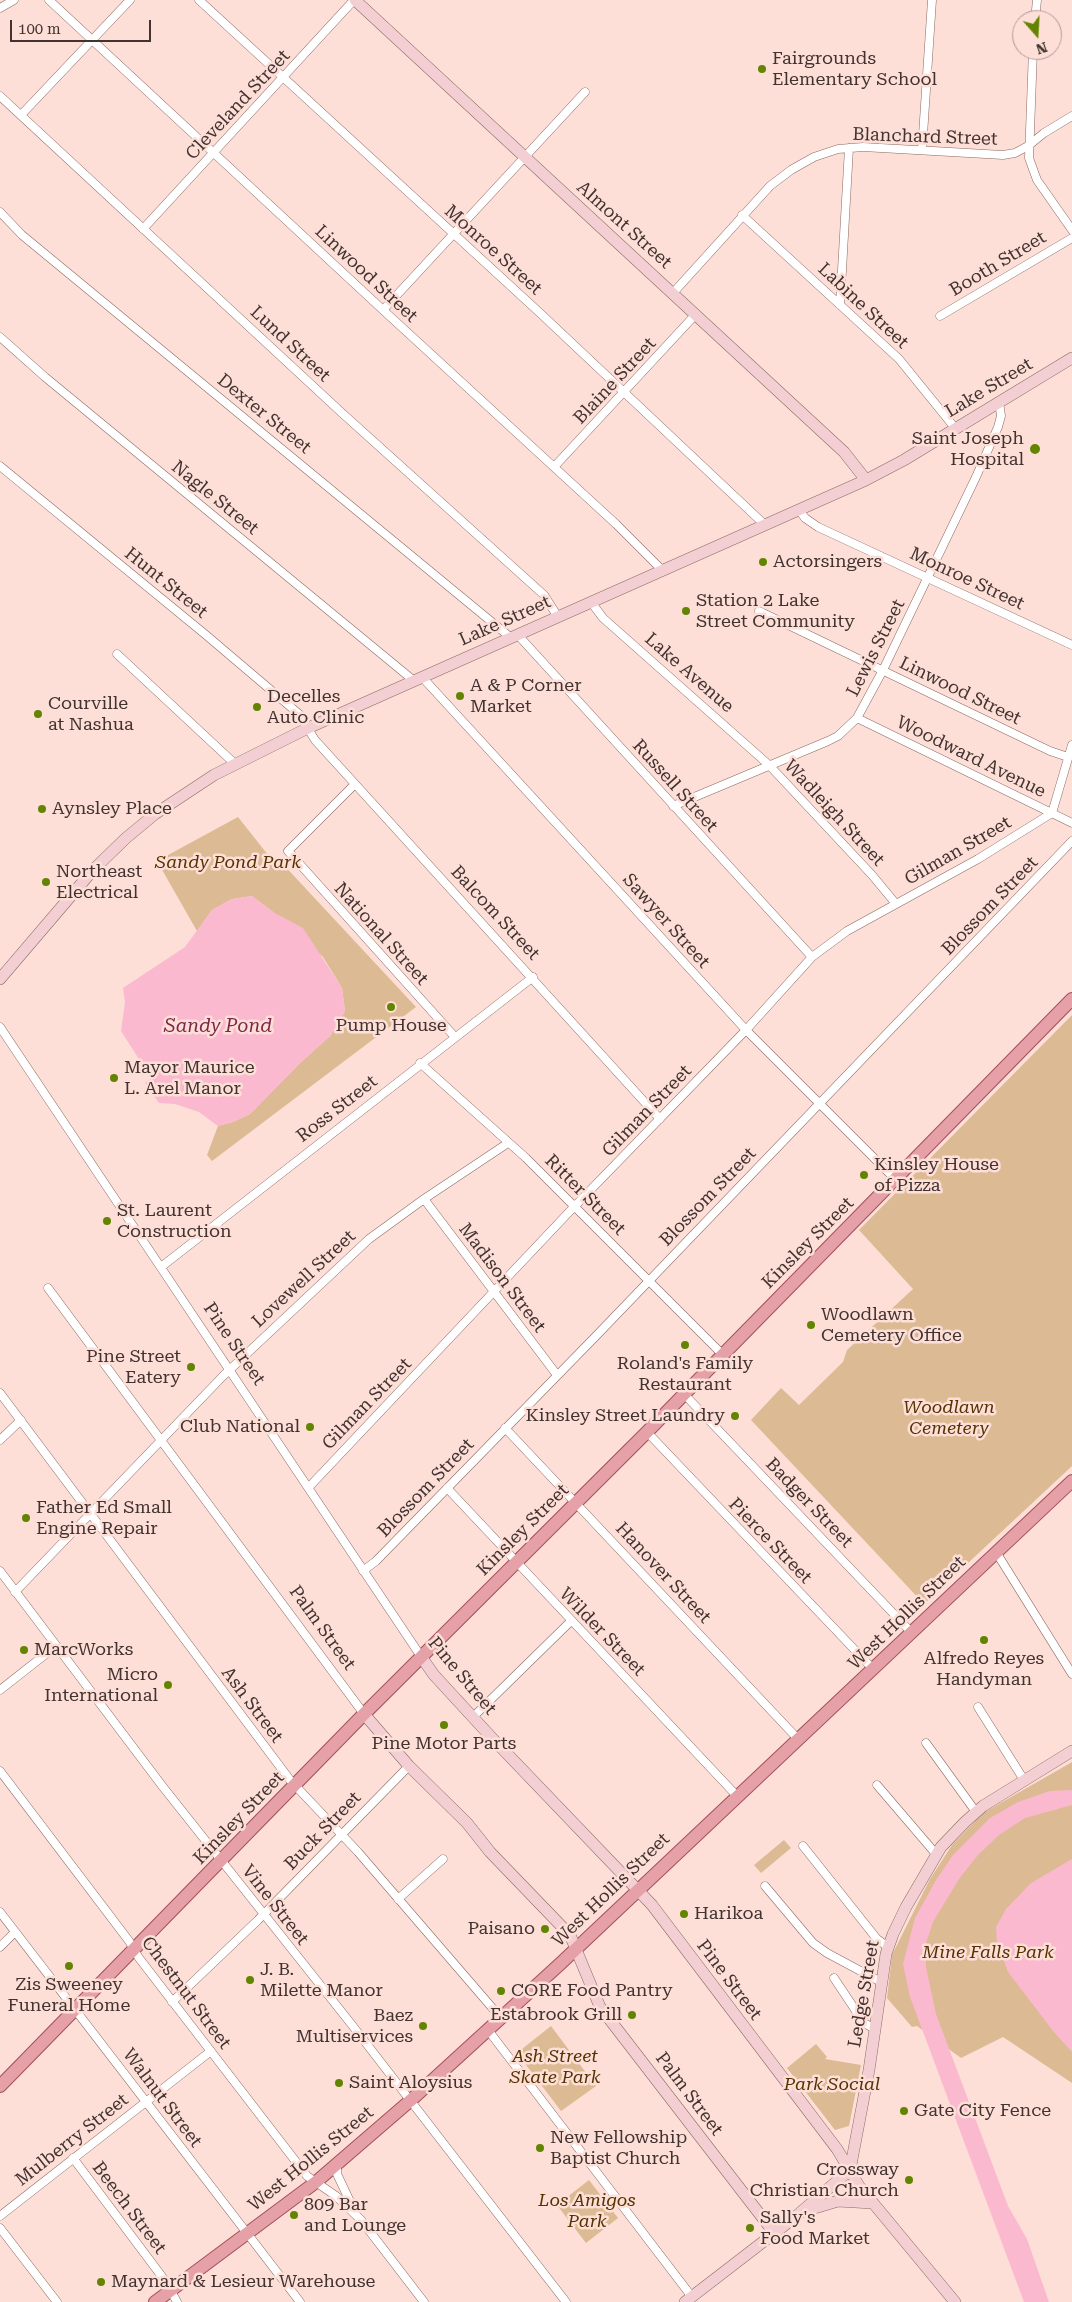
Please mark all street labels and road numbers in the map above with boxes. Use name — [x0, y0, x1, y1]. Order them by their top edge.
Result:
street label: Cleveland Street — [181, 45, 295, 165]
street label: Blanchard Street — [852, 124, 998, 150]
street label: Almont Street — [572, 177, 676, 273]
street label: Monroe Street — [440, 200, 546, 300]
street label: Linwood Street — [310, 221, 422, 327]
street label: Booth Street — [946, 227, 1050, 301]
street label: Labine Street — [813, 259, 913, 353]
street label: Lund Street — [245, 301, 335, 387]
street label: Blaine Street — [569, 333, 661, 429]
street label: Lake Street — [941, 354, 1037, 422]
street label: Dexter Street — [213, 370, 315, 458]
street label: Nagle Street — [167, 456, 263, 540]
street label: Hunt Street — [120, 543, 212, 623]
street label: Monroe Street — [906, 543, 1028, 615]
street label: Lake Street — [456, 591, 554, 651]
street label: Lewis Street — [842, 596, 910, 700]
street label: Lake Avenue — [640, 628, 738, 718]
street label: Linwood Street — [896, 652, 1024, 730]
street label: Woodward Avenue — [893, 711, 1049, 803]
street label: Russell Street — [628, 735, 722, 837]
street label: Wadleigh Street — [779, 755, 889, 871]
street label: Gilman Street — [901, 812, 1015, 890]
street label: Blossom Street — [937, 852, 1043, 960]
street label: Balcom Street — [446, 861, 544, 965]
street label: Sawyer Street — [618, 869, 714, 973]
street label: National Street — [329, 878, 433, 990]
street label: Gilman Street — [598, 1061, 696, 1161]
street label: Ross Street — [292, 1071, 382, 1147]
street label: Blossom Street — [655, 1143, 761, 1251]
street label: Ritter Street — [540, 1150, 630, 1240]
street label: Kinsley Street — [758, 1193, 858, 1293]
street label: Madison Street — [454, 1219, 550, 1337]
street label: Lovewell Street — [248, 1226, 360, 1332]
street label: Pine Street — [198, 1299, 270, 1389]
street label: Gilman Street — [318, 1354, 416, 1454]
street label: Blossom Street — [373, 1434, 479, 1542]
street label: Badger Street — [761, 1454, 857, 1552]
street label: Kinsley Street — [473, 1480, 573, 1580]
street label: Pierce Street — [724, 1494, 816, 1588]
street label: Hanover Street — [611, 1518, 715, 1628]
street label: West Hollis Street — [844, 1551, 970, 1675]
street label: Palm Street — [284, 1582, 360, 1674]
street label: Wilder Street — [554, 1583, 650, 1681]
street label: Pine Street — [423, 1633, 501, 1719]
street label: Ash Street — [217, 1663, 287, 1747]
street label: Kinsley Street — [189, 1767, 289, 1869]
street label: Buck Street — [280, 1787, 366, 1875]
street label: West Hollis Street — [548, 1828, 674, 1952]
street label: Vine Street — [237, 1861, 313, 1949]
street label: Chestnut Street — [137, 1932, 235, 2054]
street label: Pine Street — [692, 1936, 766, 2024]
street label: Ledge Street — [844, 1939, 884, 2049]
street label: Walnut Street — [118, 2044, 206, 2152]
street label: Palm Street — [651, 2048, 727, 2140]
street label: Mulberry Street — [11, 2089, 133, 2191]
street label: West Hollis Street — [244, 2102, 378, 2216]
street label: Beech Street — [87, 2158, 171, 2258]

